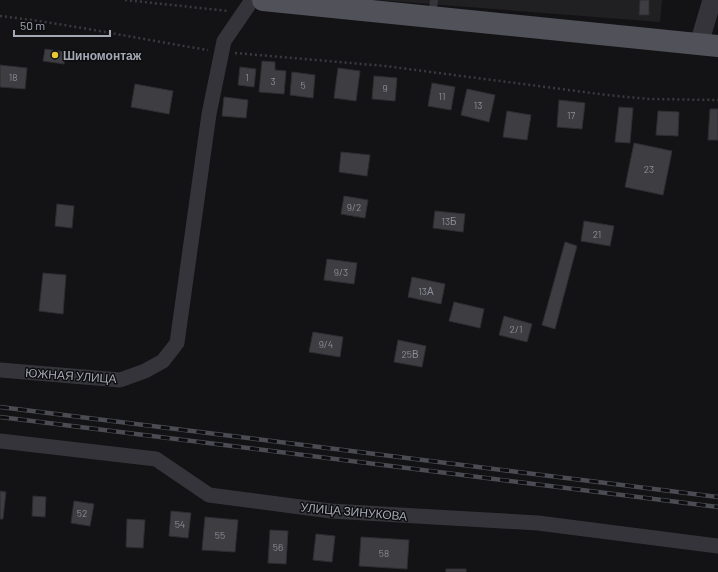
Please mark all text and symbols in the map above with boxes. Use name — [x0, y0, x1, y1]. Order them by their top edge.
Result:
scale bar — [14, 12, 110, 38]
text: 50 m — [20, 18, 45, 32]
place label: Шиномонтаж — [63, 48, 142, 62]
marker: Шиномонтаж — [50, 50, 60, 60]
house number: 18 — [9, 71, 17, 83]
house number: 1 — [245, 71, 249, 83]
house number: 3 — [270, 75, 276, 87]
house number: 5 — [300, 79, 306, 91]
house number: 9 — [382, 82, 388, 94]
house number: 11 — [438, 90, 446, 102]
house number: 13 — [474, 99, 482, 111]
house number: 17 — [567, 109, 575, 121]
house number: 23 — [644, 163, 654, 175]
house number: 9/2 — [347, 201, 361, 213]
house number: 13Б — [441, 215, 457, 227]
house number: 21 — [593, 228, 601, 240]
house number: 9/3 — [334, 266, 348, 278]
house number: 13А — [418, 285, 434, 297]
house number: 2/1 — [510, 323, 522, 335]
house number: 9/4 — [319, 338, 333, 350]
house number: 25В — [401, 348, 419, 360]
street label: ЮЖНАЯ УЛИЦА — [25, 365, 117, 386]
street label: УЛИЦА ЗИНУКОВА — [300, 499, 408, 524]
house number: 52 — [77, 507, 87, 519]
house number: 54 — [175, 518, 185, 530]
house number: 55 — [215, 529, 225, 541]
house number: 56 — [273, 541, 283, 553]
house number: 58 — [379, 547, 389, 559]

